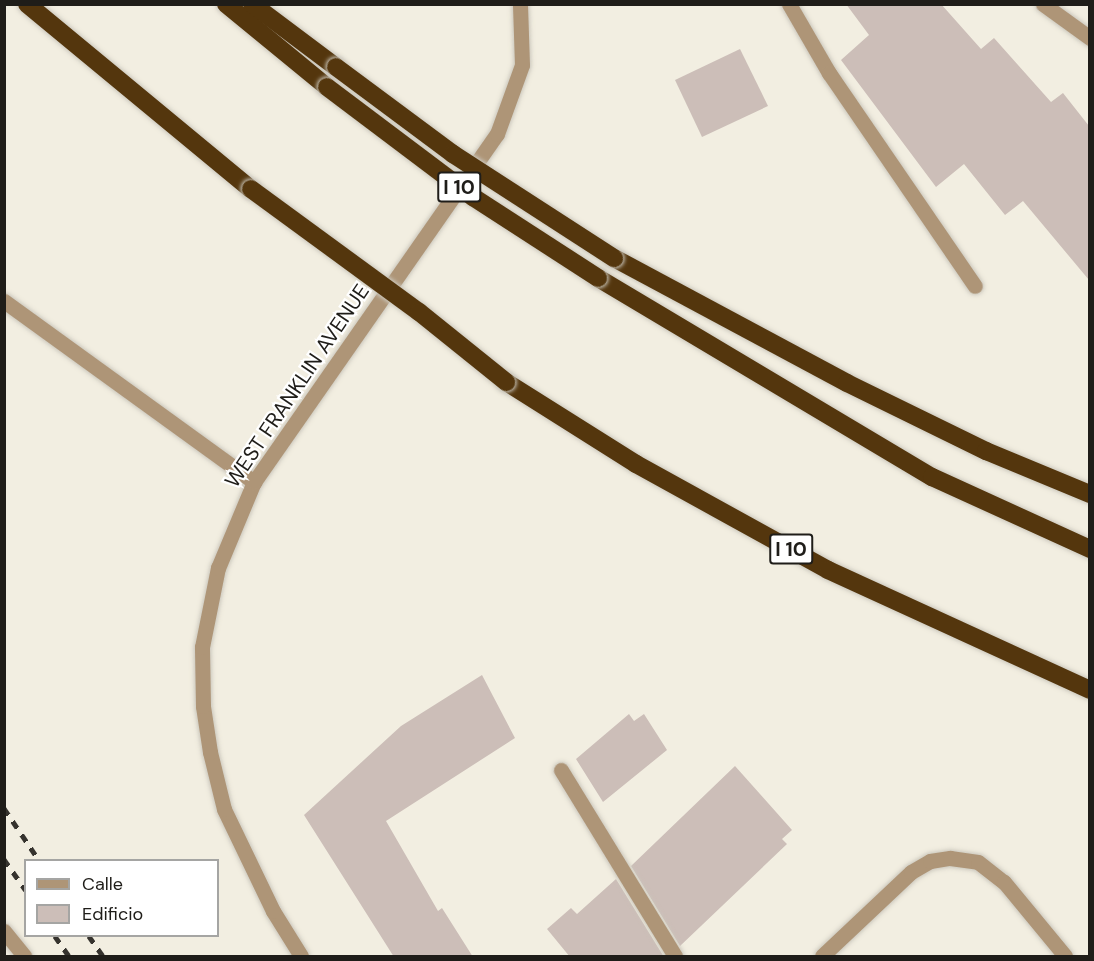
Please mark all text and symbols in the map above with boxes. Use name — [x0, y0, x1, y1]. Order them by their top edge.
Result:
road number: I 10 — [436, 170, 482, 204]
street label: WEST FRANKLIN AVENUE — [219, 280, 375, 492]
road number: I 10 — [768, 532, 814, 566]
legend — [24, 859, 219, 937]
text: Calle — [82, 872, 123, 896]
text: Edificio — [82, 902, 143, 926]

